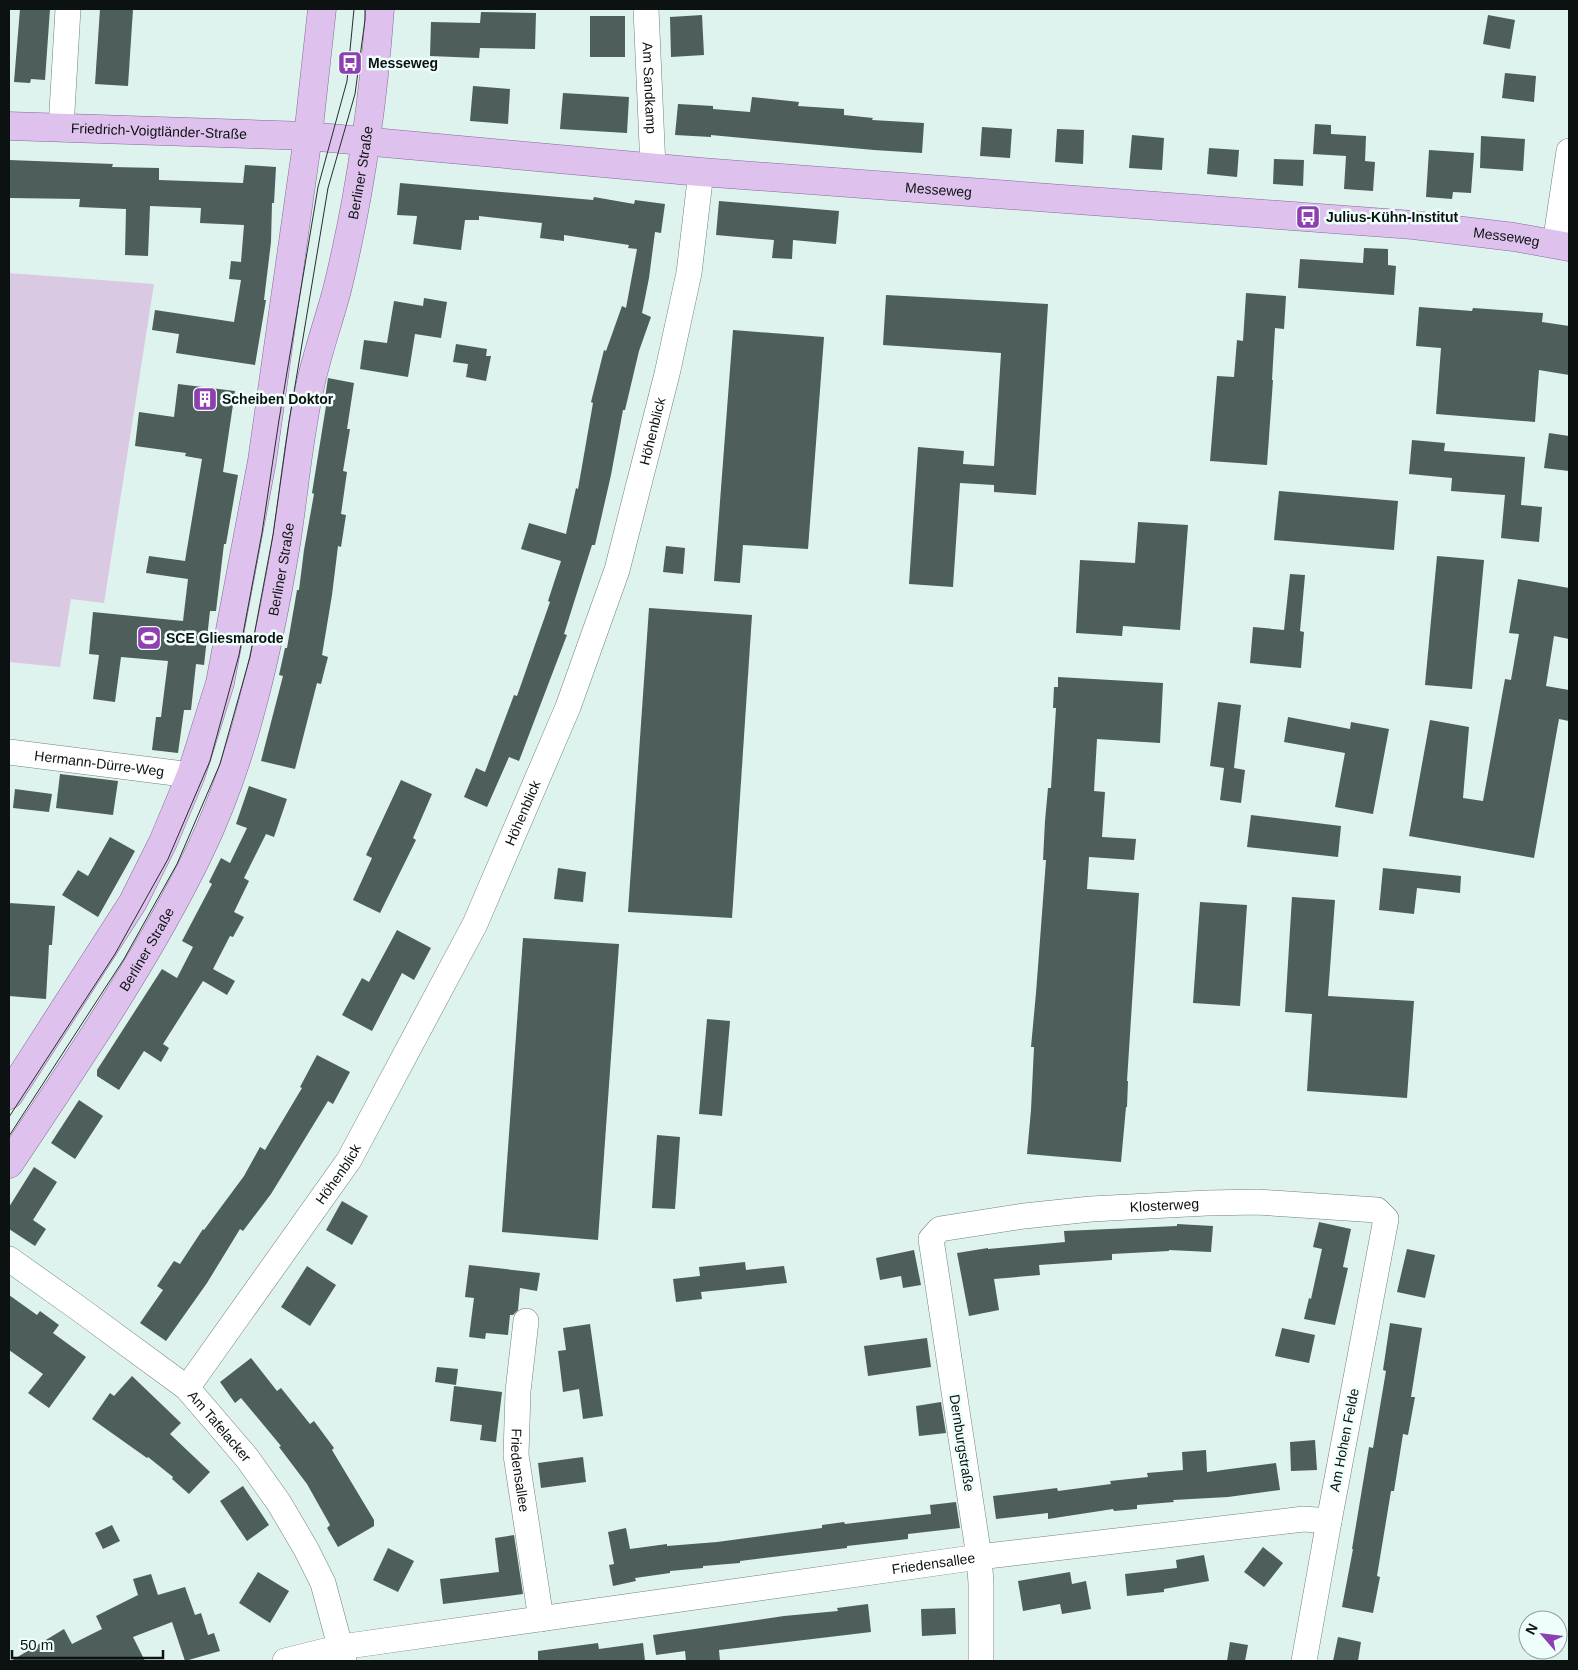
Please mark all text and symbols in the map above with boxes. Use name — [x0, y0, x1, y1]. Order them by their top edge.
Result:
street label: Am Sandkamp — [639, 42, 659, 134]
bus stop icon: Messeweg — [337, 50, 363, 76]
place label: Messeweg — [368, 55, 438, 71]
street label: Friedrich-Voigtländer-Straße — [71, 120, 247, 142]
street label: Berliner Straße — [345, 125, 376, 221]
street label: Messeweg — [905, 179, 973, 200]
bus stop icon: Julius-Kühn-Institut — [1295, 204, 1321, 230]
place label: Julius-Kühn-Institut — [1326, 209, 1459, 225]
street label: Messeweg — [1472, 224, 1541, 250]
building icon: Scheiben Doktor — [192, 386, 218, 412]
place label: Scheiben Doktor — [222, 391, 334, 407]
street label: Höhenblick — [636, 395, 669, 467]
street label: Berliner Straße — [265, 522, 297, 617]
sports icon: SCE Gliesmarode — [136, 625, 162, 651]
place label: SCE Gliesmarode — [166, 630, 284, 646]
street label: Hermann-Dürre-Weg — [33, 747, 165, 780]
street label: Höhenblick — [502, 777, 544, 848]
street label: Berliner Straße — [116, 905, 177, 994]
street label: Höhenblick — [312, 1140, 365, 1207]
street label: Klosterweg — [1129, 1195, 1199, 1215]
street label: Am Tafelacker — [185, 1387, 255, 1465]
street label: Am Hohen Felde — [1326, 1387, 1362, 1493]
street label: Dernburgstraße — [946, 1393, 978, 1493]
street label: Friedensallee — [508, 1428, 533, 1513]
street label: Friedensallee — [891, 1550, 976, 1577]
north arrow — [1518, 1610, 1568, 1660]
text: N — [1522, 1621, 1541, 1637]
scale bar — [12, 1628, 164, 1660]
text: 50 m — [20, 1636, 53, 1653]

